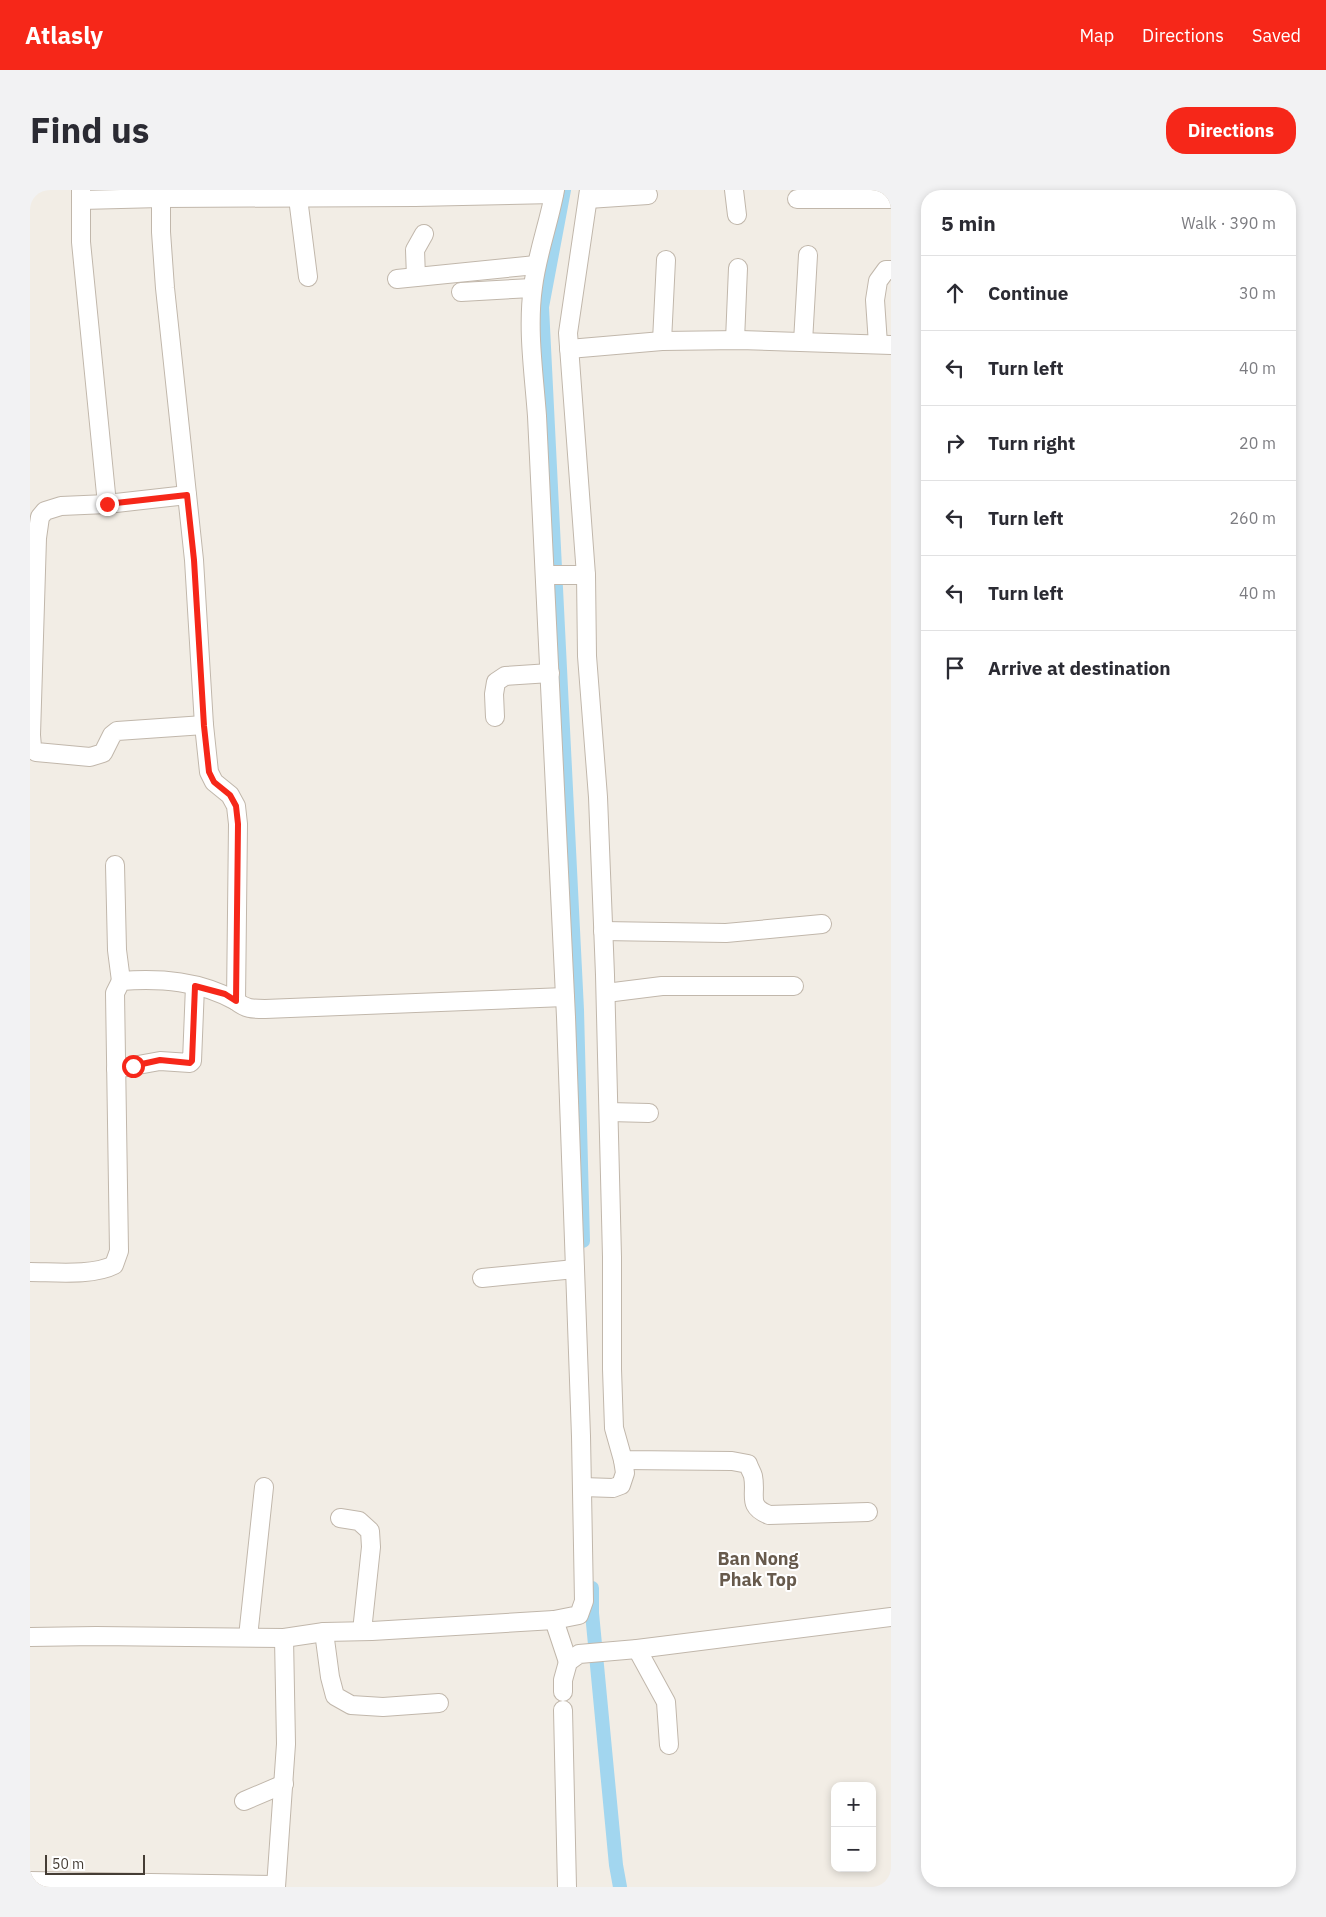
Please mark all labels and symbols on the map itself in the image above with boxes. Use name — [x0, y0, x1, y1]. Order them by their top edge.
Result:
route end — [96, 493, 119, 516]
route start — [122, 1055, 145, 1078]
district label: Ban Nong Phak Top — [717, 1547, 799, 1591]
scale bar — [45, 1852, 145, 1875]

